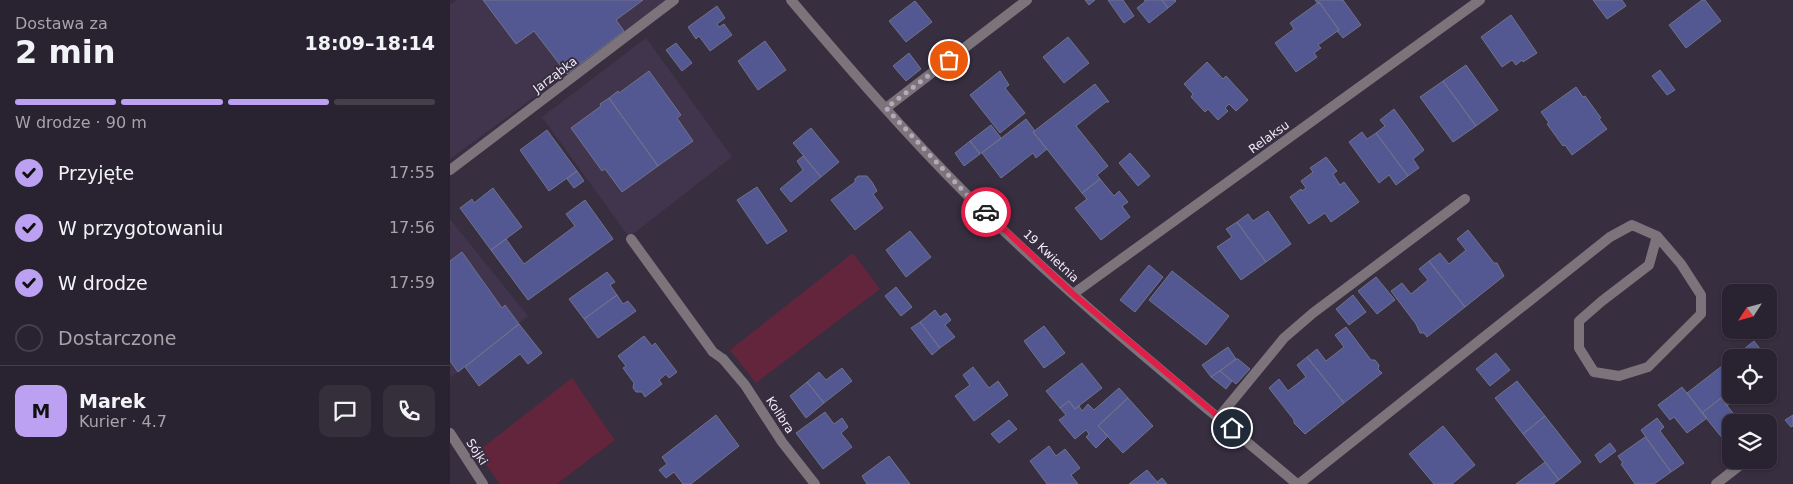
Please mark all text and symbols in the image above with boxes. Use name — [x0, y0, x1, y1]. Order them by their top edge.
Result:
text: Dostawa za — [15, 14, 108, 33]
text: 18:09–18:14 — [305, 32, 435, 54]
text: 2 min — [15, 33, 116, 71]
pin — [928, 39, 970, 81]
icon: bag — [935, 46, 963, 74]
street label: Jarząbka — [530, 54, 580, 97]
text: W drodze · 90 m — [15, 113, 147, 132]
street label: Relaksu — [1246, 118, 1292, 156]
icon: check — [15, 159, 43, 187]
text: Przyjęte — [58, 162, 134, 184]
text: 17:55 — [389, 163, 435, 182]
courier — [961, 187, 1011, 237]
icon: car — [972, 198, 1000, 226]
icon: check — [15, 214, 43, 242]
text: W przygotowaniu — [58, 217, 223, 239]
text: 17:56 — [389, 218, 435, 237]
street label: 19 Kwietnia — [1020, 227, 1082, 285]
icon: check — [15, 269, 43, 297]
text: W drodze — [58, 272, 148, 294]
text: 17:59 — [389, 273, 435, 292]
north arrow — [1722, 284, 1778, 339]
map controls — [1722, 284, 1777, 469]
text: Dostarczone — [58, 327, 176, 349]
button: locate — [1722, 349, 1777, 404]
button: chat — [319, 385, 371, 437]
button: phone — [383, 385, 435, 437]
text: Marek — [79, 390, 146, 412]
street label: Kolibra — [763, 394, 797, 436]
text: M — [32, 400, 50, 422]
pin — [1211, 407, 1253, 449]
text: Kurier · 4.7 — [79, 412, 167, 431]
icon: home — [1218, 414, 1246, 442]
button: layers — [1722, 414, 1777, 469]
street label: Sójki — [463, 436, 491, 468]

